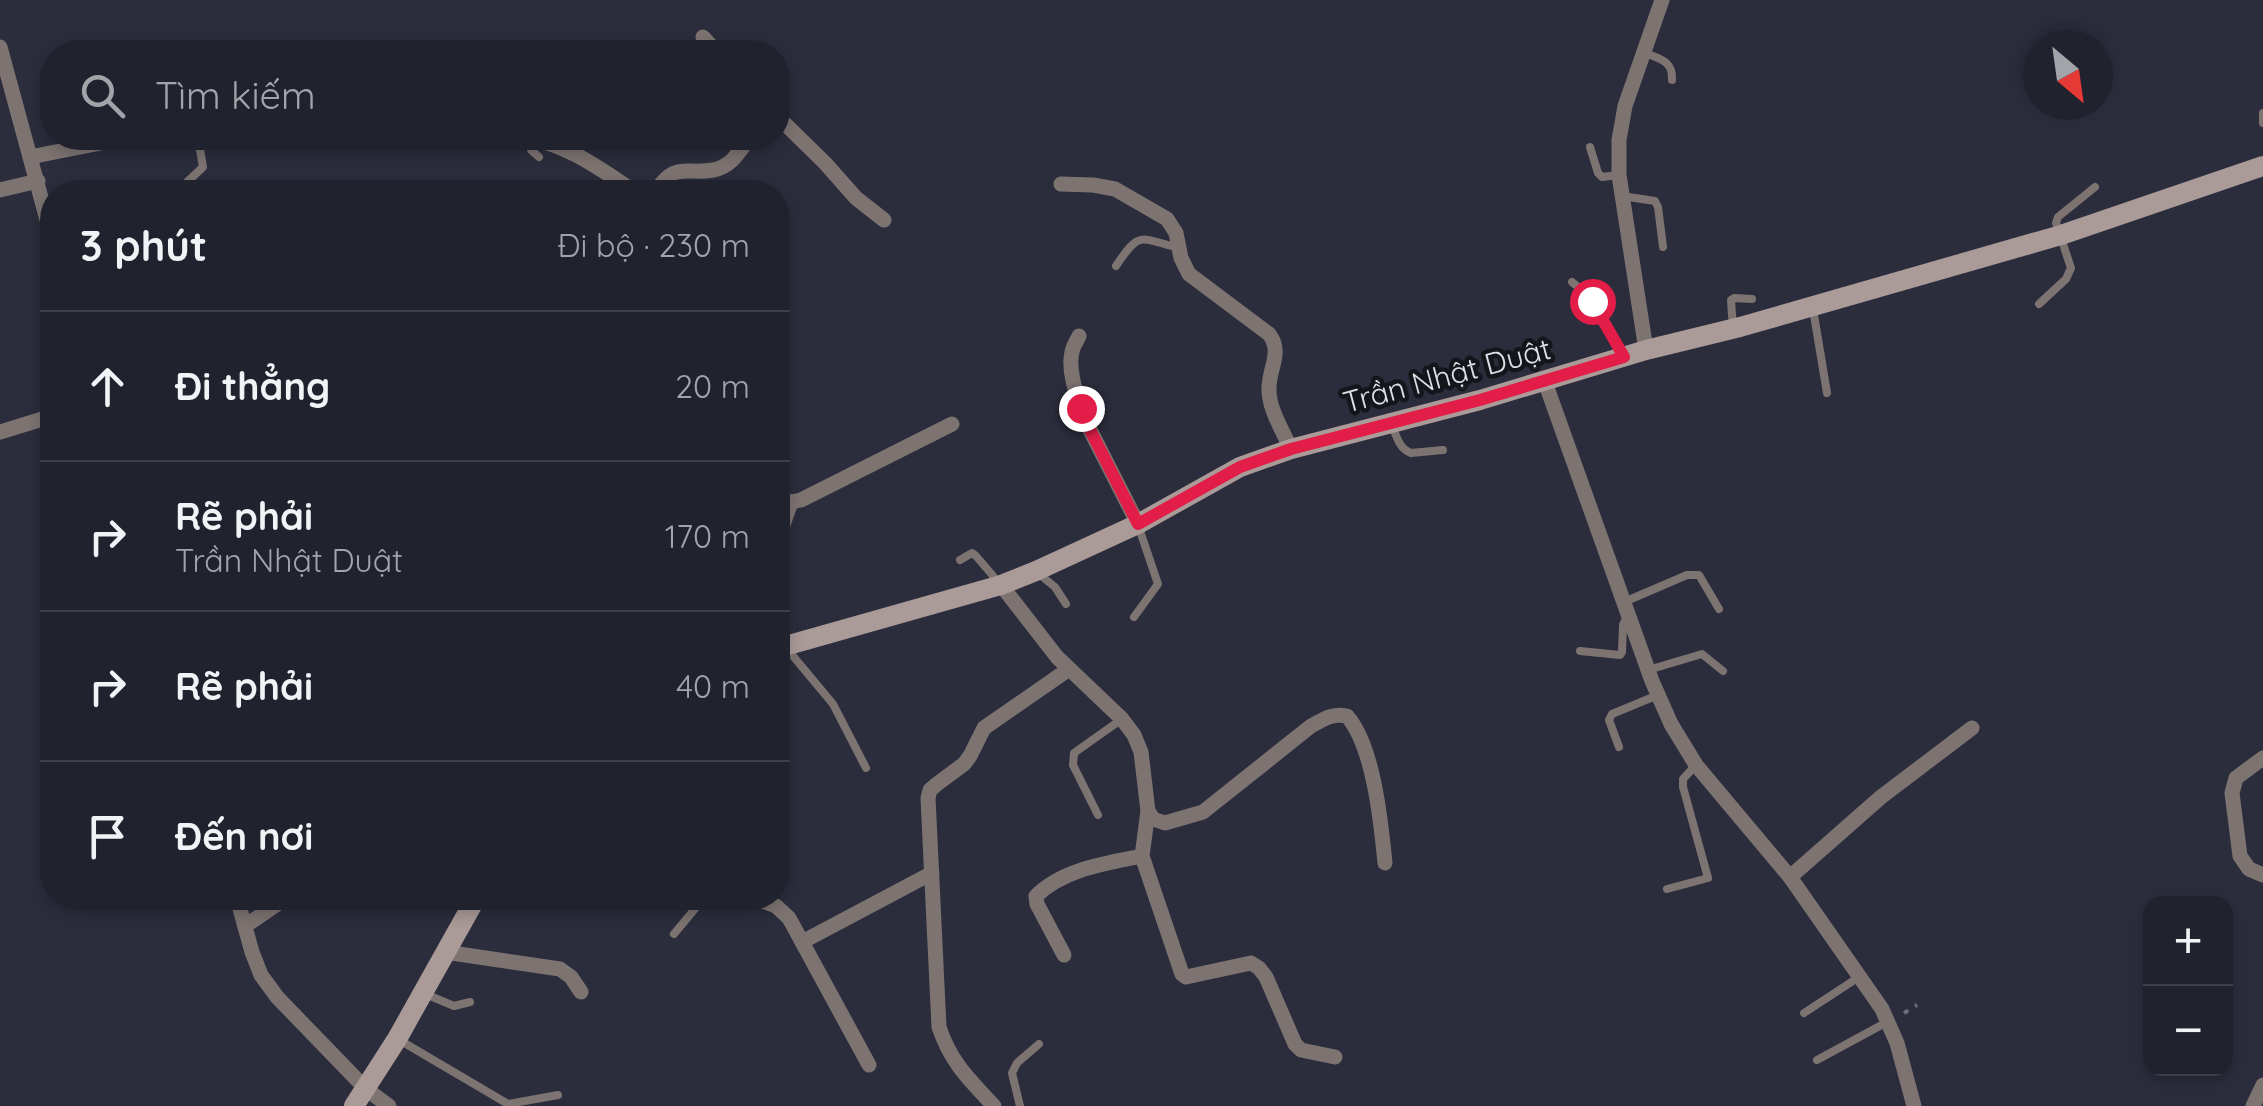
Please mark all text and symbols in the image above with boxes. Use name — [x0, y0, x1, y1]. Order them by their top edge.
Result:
north arrow — [2023, 30, 2113, 120]
search box — [40, 40, 790, 150]
icon: search — [75, 68, 130, 123]
text: Tìm kiếm — [155, 71, 316, 119]
text: 3 phút — [80, 219, 207, 272]
text: Đi bộ · 230 m — [558, 225, 750, 265]
route start — [1570, 279, 1616, 325]
street label: Trần Nhật Duật — [1339, 329, 1555, 421]
icon: ahead — [80, 359, 135, 414]
text: Đi thẳng — [175, 362, 330, 410]
text: 20 m — [675, 366, 750, 406]
route end — [1059, 386, 1105, 432]
text: Rẽ phải — [175, 492, 313, 540]
icon: right — [80, 509, 135, 564]
text: 170 m — [665, 516, 750, 556]
text: Trần Nhật Duật — [175, 540, 403, 580]
icon: right — [80, 659, 135, 714]
text: Rẽ phải — [175, 662, 313, 710]
text: 40 m — [676, 666, 750, 706]
icon: arrive — [80, 809, 135, 864]
text: Đến nơi — [175, 812, 313, 860]
map controls — [2143, 896, 2233, 1076]
button: + — [2143, 896, 2233, 986]
button: − — [2143, 986, 2233, 1076]

